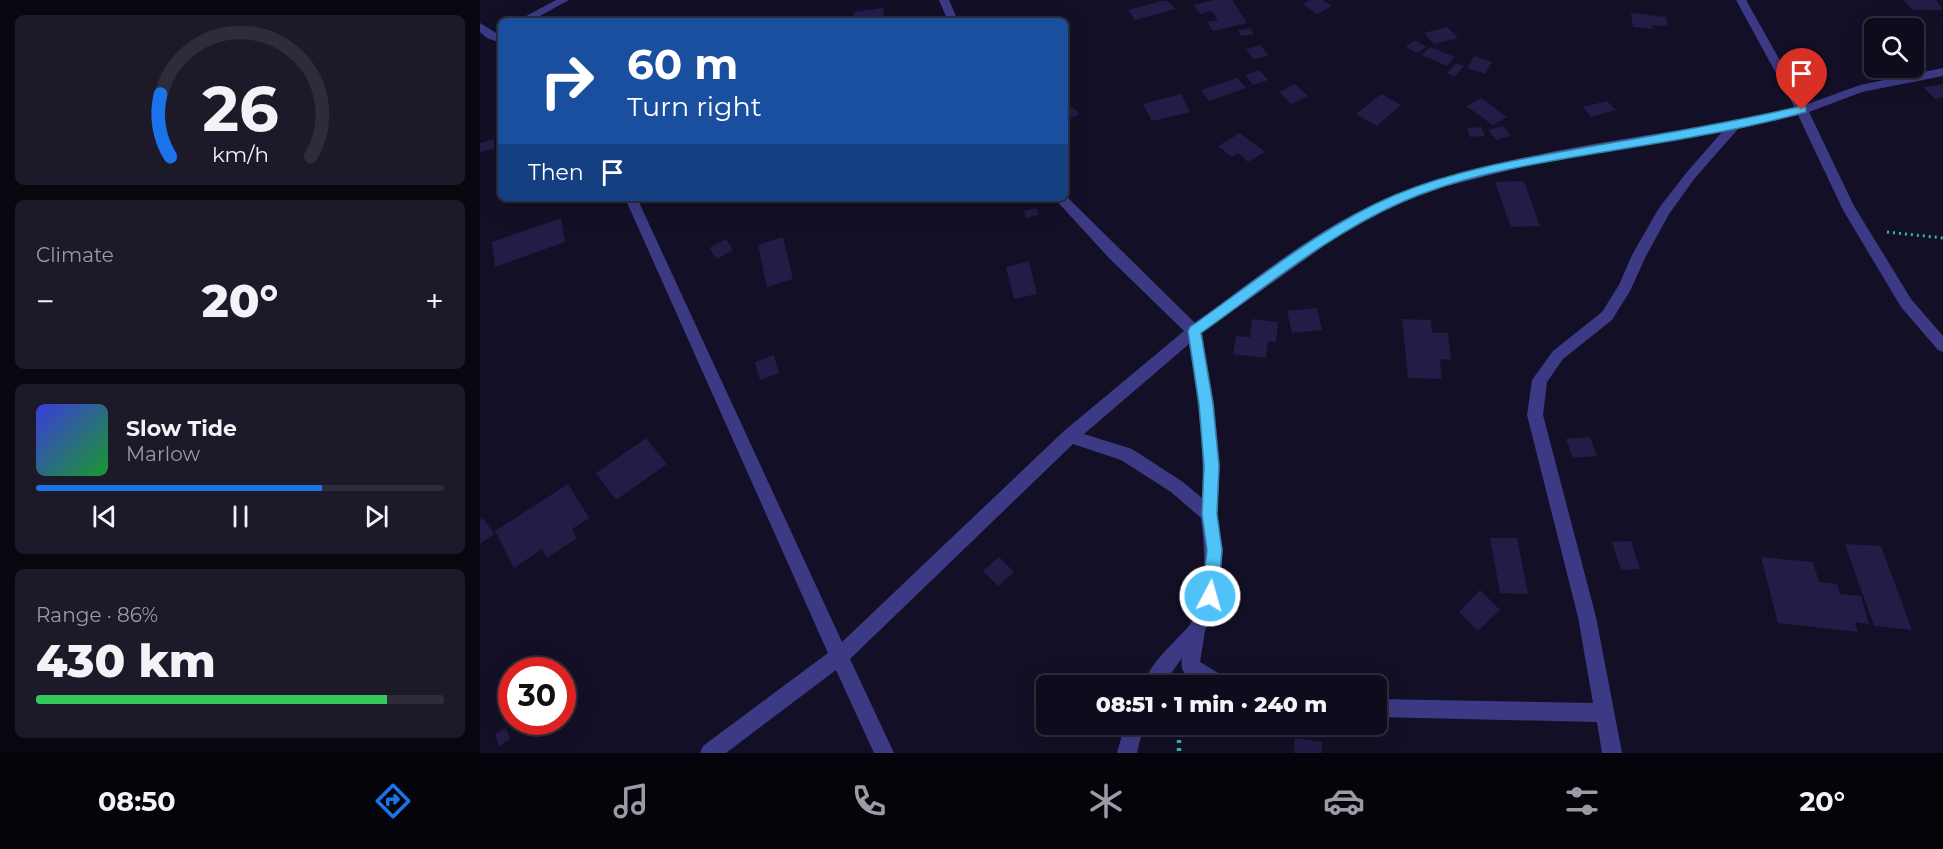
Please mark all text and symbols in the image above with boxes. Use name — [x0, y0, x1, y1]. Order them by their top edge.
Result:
map controls — [1864, 18, 1924, 78]
button: search — [1864, 18, 1924, 78]
text: 60 m — [627, 38, 738, 90]
icon: right — [528, 42, 606, 120]
pin — [1776, 48, 1827, 110]
icon: arrive — [1785, 57, 1818, 90]
text: 26 — [202, 71, 278, 147]
text: Turn right — [627, 90, 762, 123]
text: km/h — [211, 141, 269, 167]
icon: arrive — [596, 156, 629, 189]
text: Then — [528, 159, 584, 186]
text: Climate — [36, 243, 114, 267]
text: 20° — [202, 273, 278, 328]
text: − — [36, 281, 55, 321]
text: + — [425, 281, 444, 321]
text: Slow Tide — [126, 415, 237, 442]
text: Marlow — [126, 442, 200, 466]
icon: previous — [88, 500, 121, 533]
icon: pause — [224, 500, 257, 533]
icon: next — [360, 500, 393, 533]
position arrow — [1178, 564, 1242, 628]
text: Range · 86% — [36, 603, 158, 627]
text: 430 km — [36, 633, 216, 688]
speed limit sign: 30 — [498, 657, 576, 735]
text: 08:51 · 1 min · 240 m — [1096, 691, 1327, 718]
icon: directions — [372, 780, 414, 822]
icon: music — [610, 780, 652, 822]
icon: phone — [848, 780, 890, 822]
icon: climate — [1085, 780, 1127, 822]
icon: car — [1323, 780, 1365, 822]
icon: filters — [1561, 780, 1603, 822]
text: 08:50 — [98, 785, 176, 818]
text: 20° — [1799, 785, 1845, 818]

